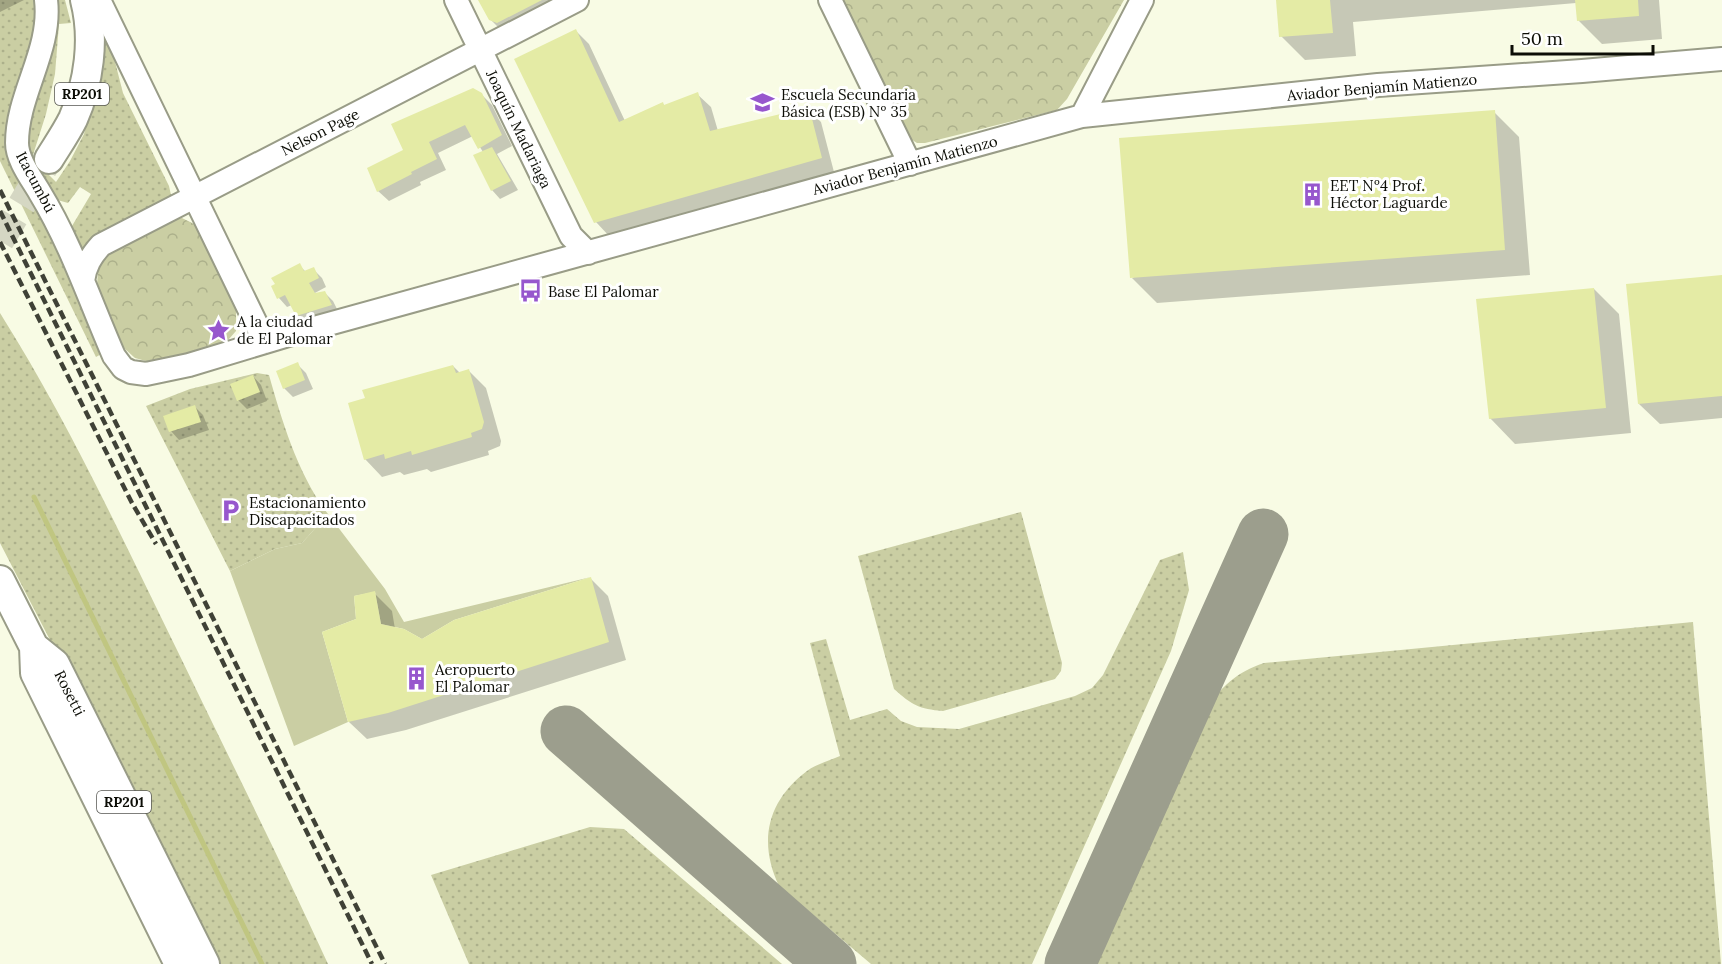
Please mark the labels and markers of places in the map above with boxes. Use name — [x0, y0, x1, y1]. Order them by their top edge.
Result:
place label: Escuela Secundaria Básica (ESB) Nº 35 — [781, 85, 916, 122]
school or university icon: Escuela Secundaria Básica (ESB) Nº 35 — [750, 90, 776, 116]
place label: EET Nº4 Prof. Héctor Laguarde — [1330, 176, 1448, 212]
building icon: EET Nº4 Prof. Héctor Laguarde — [1299, 181, 1325, 207]
bus stop icon: Base El Palomar — [517, 278, 543, 304]
place label: Base El Palomar — [548, 282, 659, 301]
place label: A la ciudad de El Palomar — [236, 312, 333, 348]
place icon: A la ciudad de El Palomar — [206, 317, 232, 343]
place label: Estacionamiento Discapacitados — [249, 493, 366, 529]
parking icon: Estacionamiento Discapacitados — [218, 498, 244, 524]
place label: Aeropuerto El Palomar — [434, 660, 515, 696]
building icon: Aeropuerto El Palomar — [404, 665, 430, 691]

